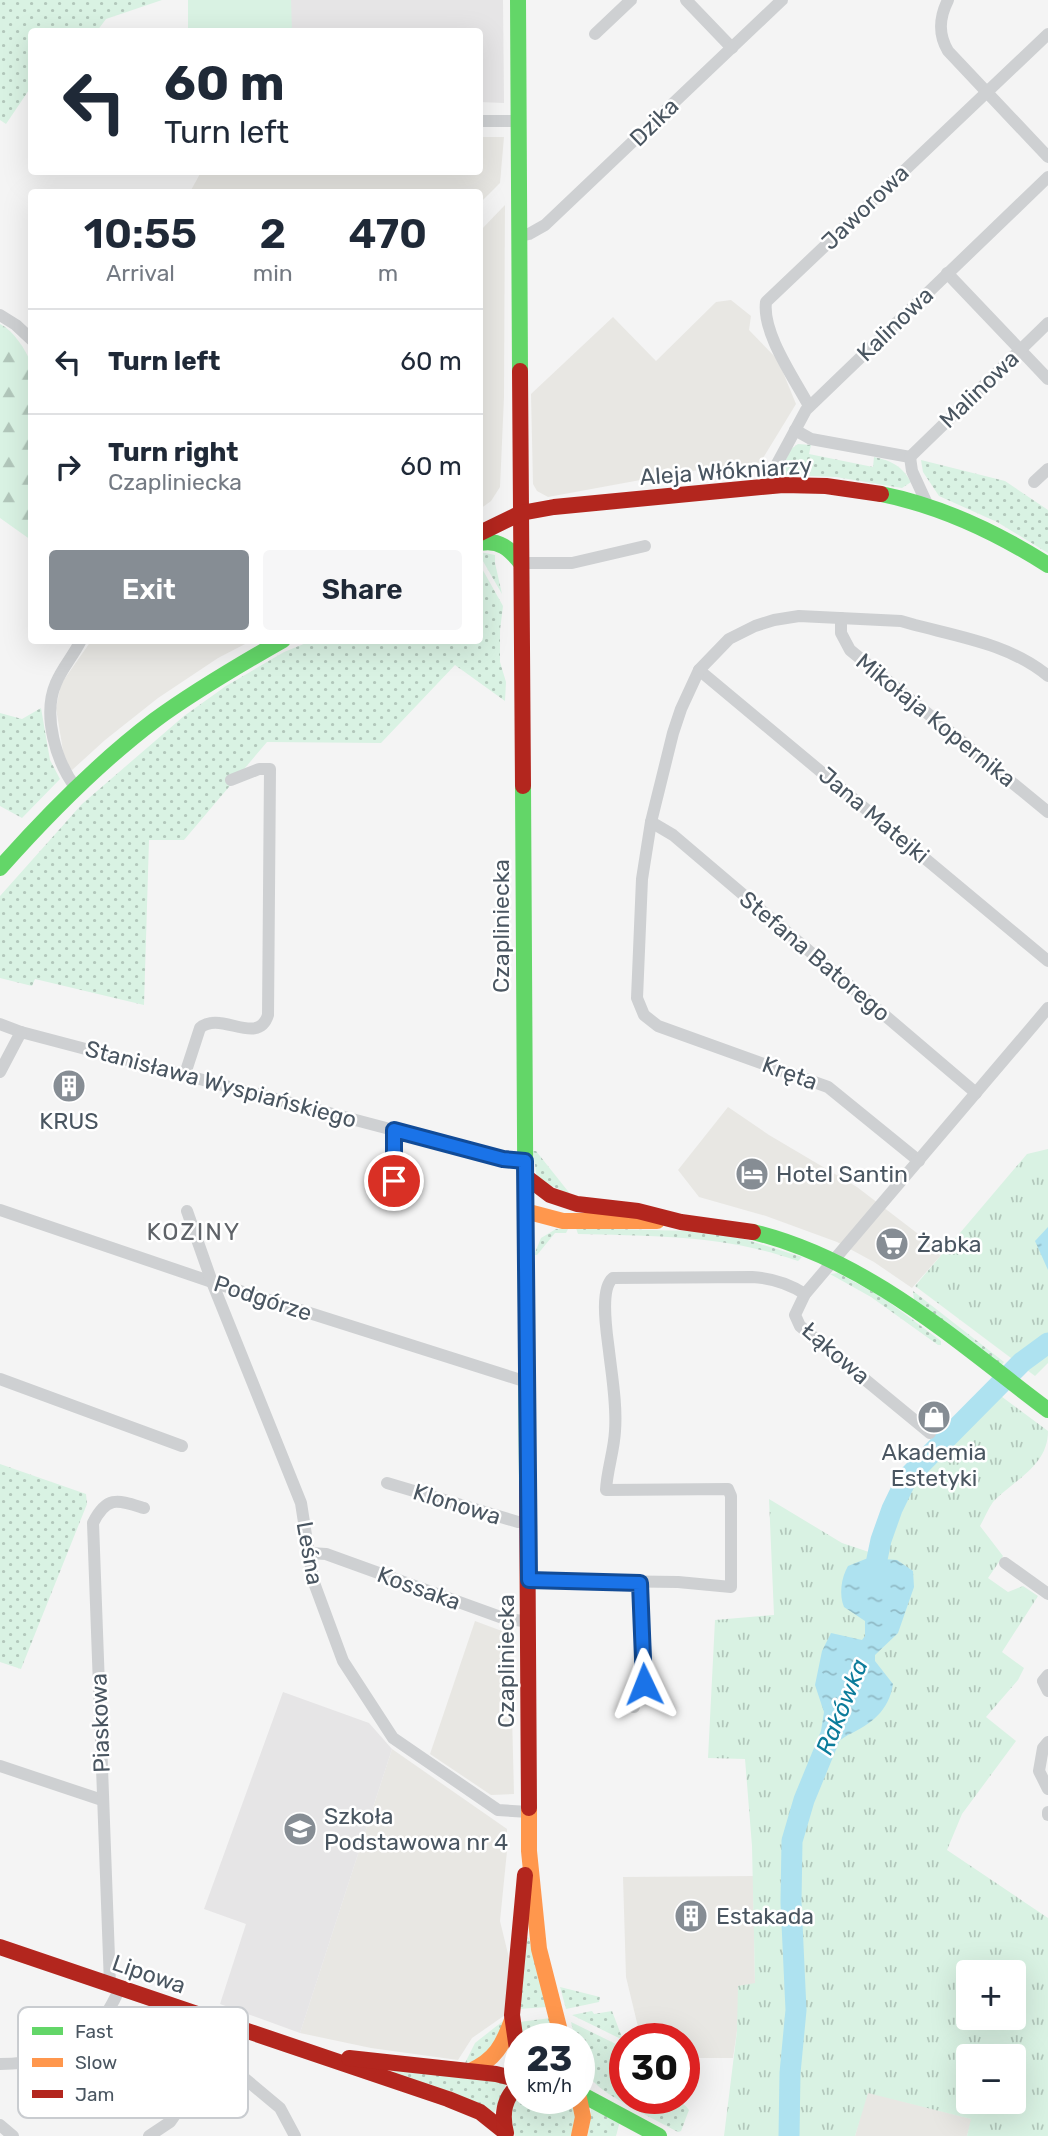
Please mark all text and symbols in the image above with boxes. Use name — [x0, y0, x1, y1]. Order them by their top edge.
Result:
text: 60 m — [164, 54, 285, 112]
icon: left — [49, 56, 140, 147]
street label: Dzika — [624, 92, 684, 152]
text: Turn left — [164, 113, 289, 151]
street label: Jaworowa — [815, 158, 915, 256]
text: 10:55 — [84, 209, 197, 259]
text: 2 — [259, 209, 286, 259]
text: 470 — [349, 209, 427, 259]
text: Arrival — [106, 259, 175, 287]
text: min — [253, 259, 293, 287]
text: m — [378, 259, 398, 287]
street label: Kalinowa — [851, 281, 939, 367]
icon: left — [49, 343, 87, 381]
street label: Malinowa — [933, 344, 1025, 434]
text: Turn left — [108, 346, 220, 377]
text: 60 m — [400, 346, 462, 377]
text: Turn right — [108, 437, 238, 468]
icon: right — [49, 448, 87, 486]
text: 60 m — [400, 451, 462, 482]
street label: Aleja Włókniarzy — [639, 451, 813, 491]
text: Czapliniecka — [108, 468, 242, 496]
button: Exit — [49, 550, 249, 630]
button: Share — [263, 550, 462, 630]
street label: Mikołaja Kopernika — [851, 647, 1021, 793]
street label: Jana Matejki — [813, 761, 935, 869]
street label: Czapliniecka — [487, 859, 515, 993]
street label: Stefana Batorego — [734, 885, 896, 1027]
street label: Stanisława Wyspiańskiego — [82, 1034, 360, 1134]
street label: Kręta — [758, 1050, 822, 1096]
building icon: KRUS — [50, 1067, 88, 1105]
place label: KRUS — [39, 1107, 99, 1135]
pin — [364, 1151, 424, 1211]
hotel icon: Hotel Santin — [733, 1155, 771, 1193]
place label: Hotel Santin — [776, 1160, 908, 1188]
icon: arrive — [375, 1162, 413, 1200]
district label: KOZINY — [147, 1218, 241, 1246]
supermarket icon: Żabka — [873, 1225, 911, 1263]
place label: Żabka — [917, 1230, 982, 1258]
street label: Podgórze — [210, 1269, 316, 1327]
street label: Łąkowa — [796, 1316, 876, 1390]
shop icon: Akademia Estetyki — [915, 1398, 953, 1436]
place label: Akademia Estetyki — [881, 1438, 987, 1492]
street label: Klonowa — [410, 1477, 504, 1531]
street label: Leśna — [291, 1519, 329, 1587]
street label: Kossaka — [373, 1560, 465, 1616]
street label: Czapliniecka — [492, 1594, 520, 1728]
position arrow — [607, 1647, 681, 1721]
water label: Rakówka — [810, 1655, 874, 1759]
street label: Piaskowa — [84, 1673, 116, 1773]
place label: Szkoła Podstawowa nr 4 — [324, 1802, 508, 1856]
school or university icon: Szkoła Podstawowa nr 4 — [281, 1810, 319, 1848]
building icon: Estakada — [672, 1897, 710, 1935]
place label: Estakada — [716, 1902, 814, 1930]
street label: Lipowa — [109, 1948, 189, 2000]
map controls — [956, 1960, 1026, 2114]
button: + — [956, 1960, 1026, 2030]
legend — [18, 2007, 248, 2118]
text: Fast — [75, 2020, 114, 2043]
speed limit sign: 30 — [609, 2023, 700, 2114]
text: 23 — [527, 2038, 572, 2080]
button: − — [956, 2044, 1026, 2114]
text: Slow — [75, 2051, 117, 2074]
text: km/h — [527, 2075, 572, 2097]
text: Jam — [75, 2083, 114, 2106]

